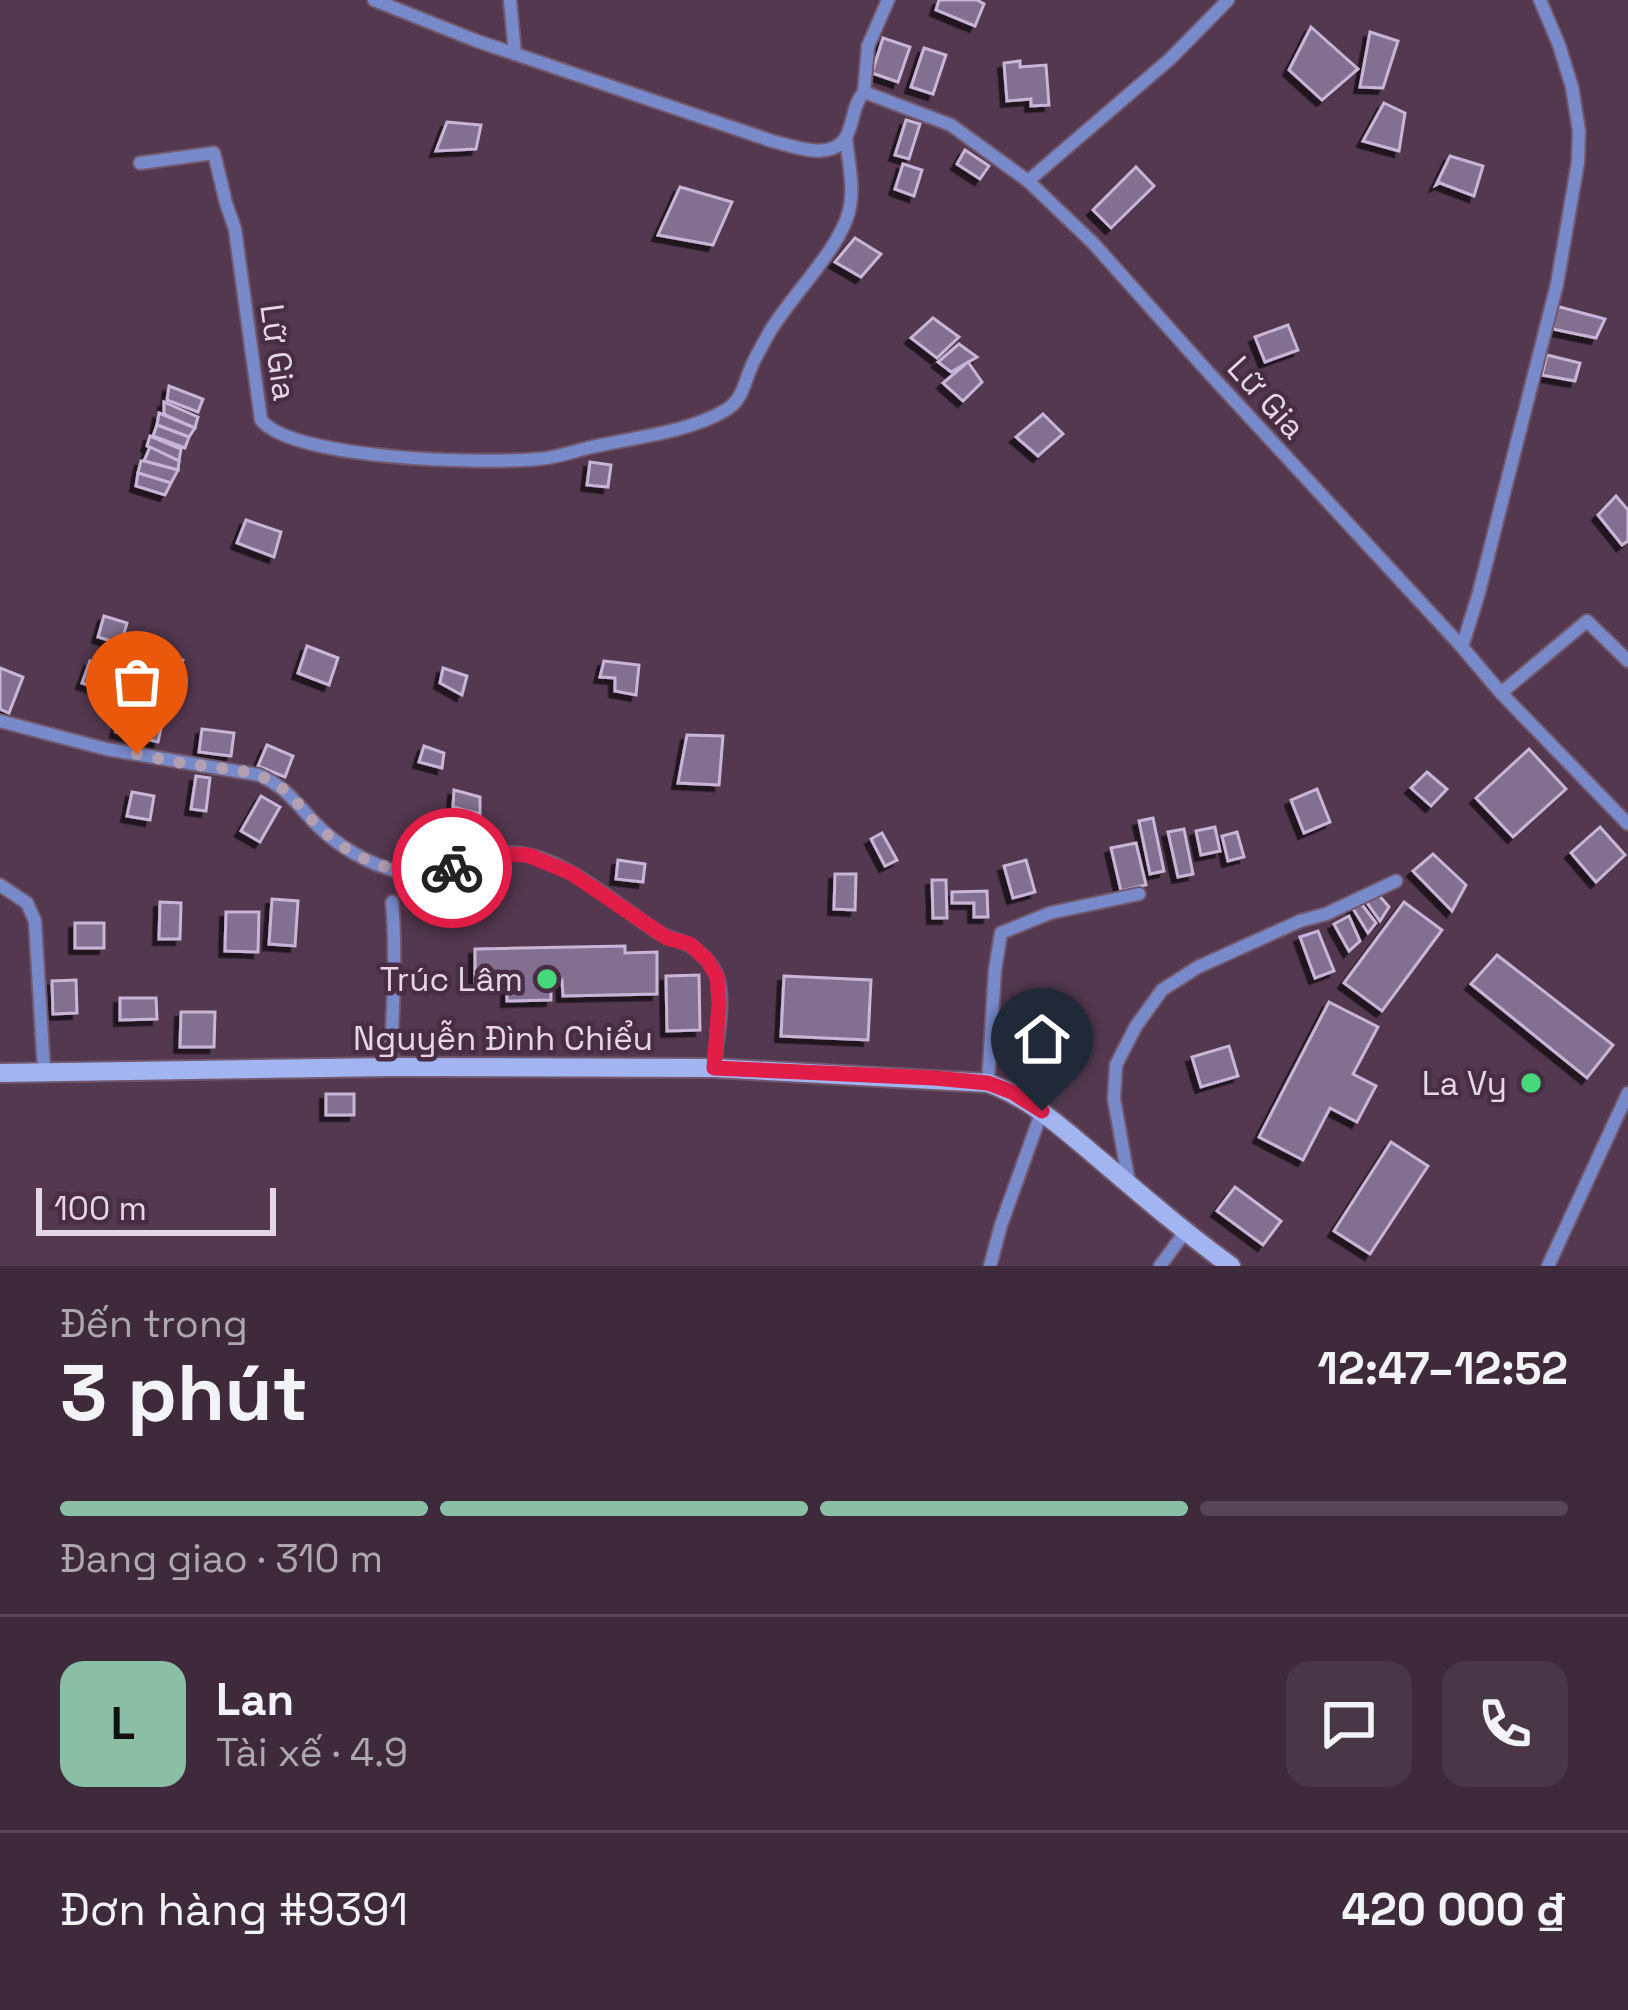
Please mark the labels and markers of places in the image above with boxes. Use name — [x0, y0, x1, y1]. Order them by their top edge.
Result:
pin — [86, 631, 188, 754]
place label: Trúc Lâm — [380, 959, 523, 1001]
marker: Trúc Lâm — [534, 966, 560, 992]
pin — [991, 988, 1093, 1111]
place label: La Vy — [1422, 1063, 1507, 1105]
marker: La Vy — [1518, 1070, 1544, 1096]

